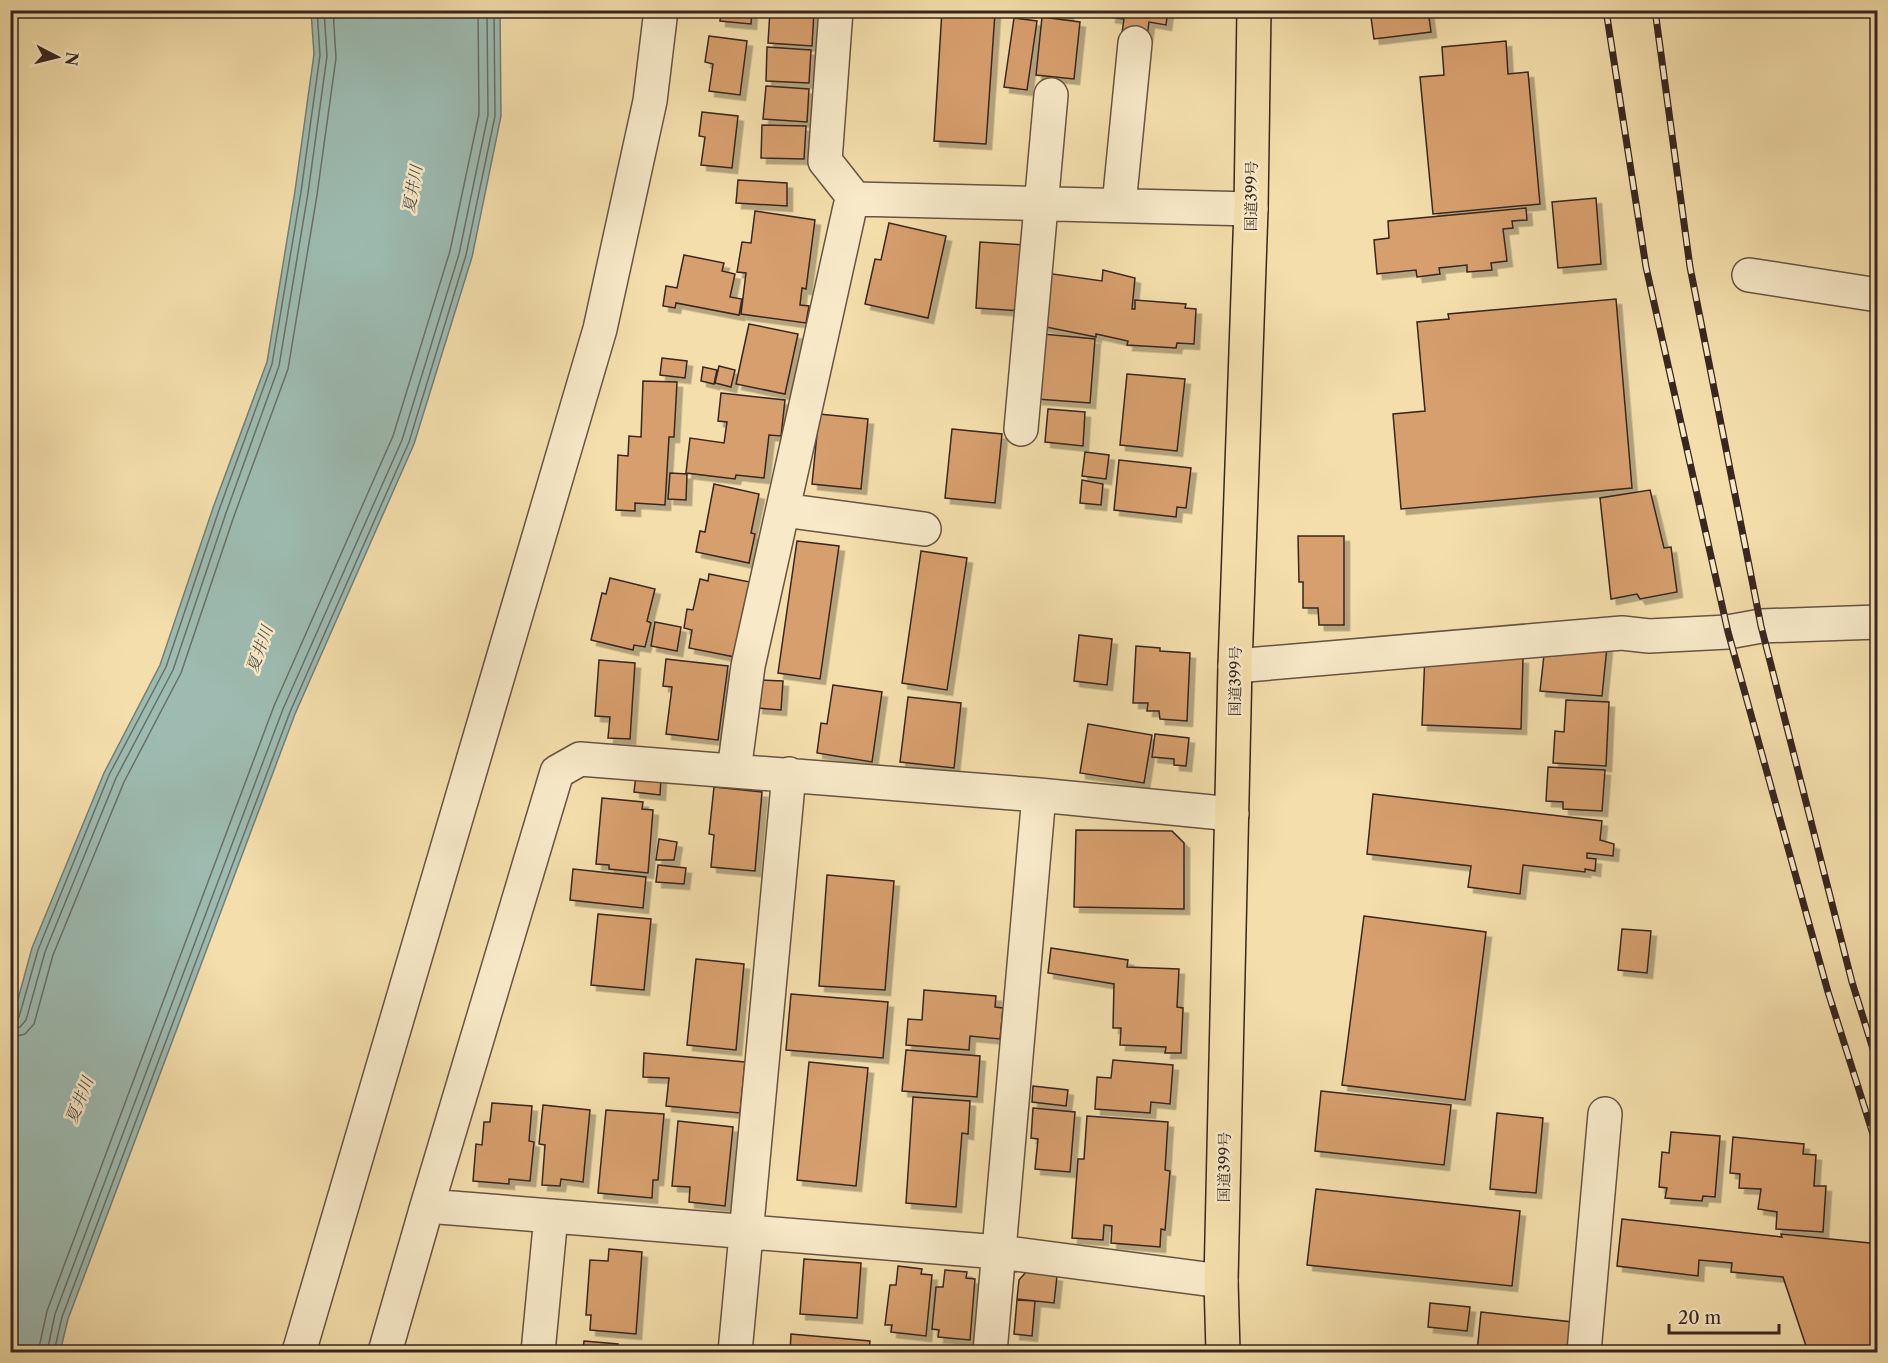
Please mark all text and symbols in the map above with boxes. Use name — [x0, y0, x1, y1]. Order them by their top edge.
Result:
north arrow — [27, 27, 87, 87]
text: N — [61, 51, 83, 67]
street label: 国道399号 — [1241, 160, 1261, 232]
water label: 夏井川 — [398, 162, 426, 214]
water label: 夏井川 — [241, 621, 277, 675]
street label: 国道399号 — [1225, 645, 1245, 717]
water label: 夏井川 — [61, 1072, 98, 1126]
street label: 国道399号 — [1214, 1131, 1234, 1203]
scale bar — [1669, 1297, 1778, 1335]
text: 20 m — [1678, 1307, 1722, 1329]

